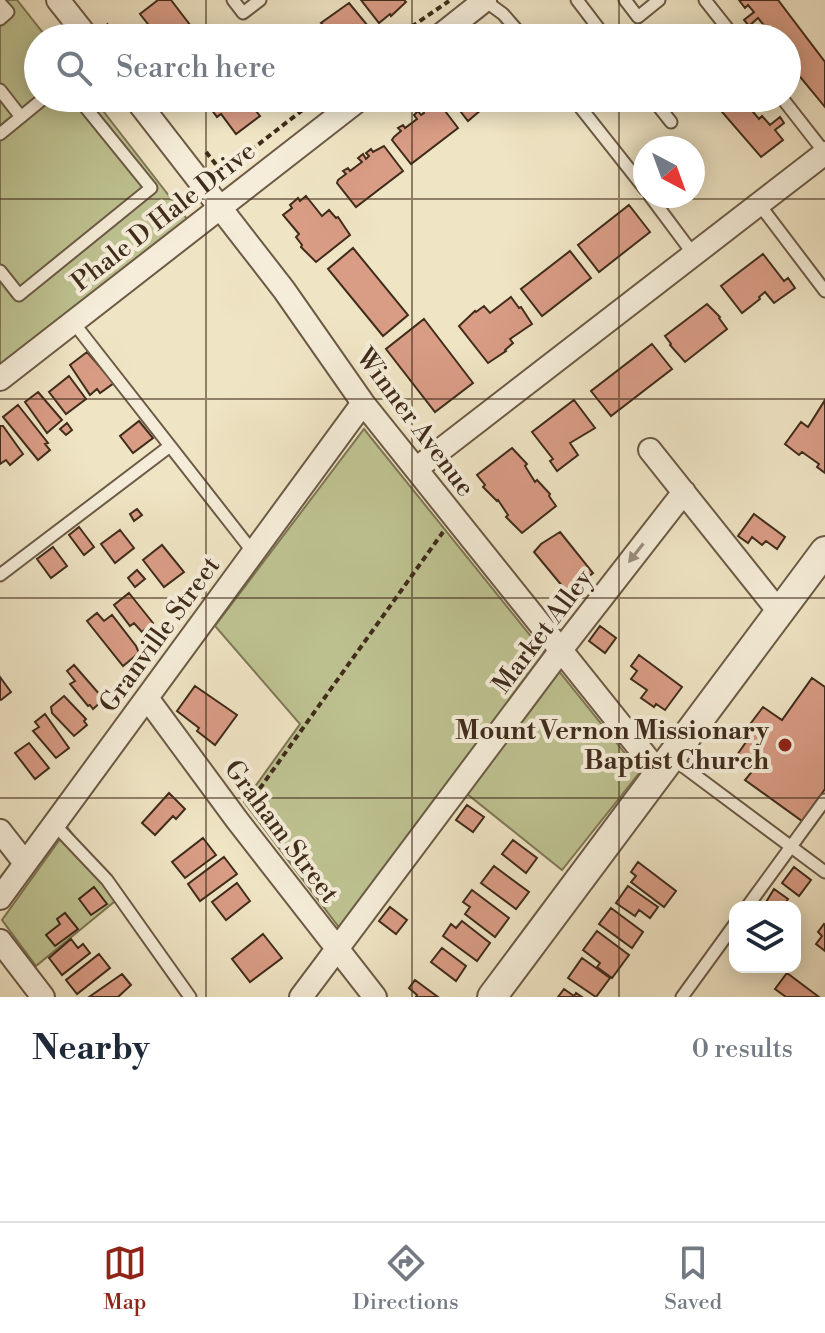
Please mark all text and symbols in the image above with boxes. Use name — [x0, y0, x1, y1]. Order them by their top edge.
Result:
search box — [24, 24, 801, 112]
icon: search — [52, 46, 96, 90]
text: Search here — [116, 49, 276, 87]
street label: Phale D Hale Drive — [65, 135, 262, 299]
north arrow — [633, 136, 705, 208]
street label: Winner Avenue — [348, 341, 481, 503]
one-way arrow — [629, 543, 645, 563]
street label: Granville Street — [93, 550, 227, 719]
street label: Market Alley — [486, 563, 600, 700]
place label: Mount Vernon Missionary Baptist Church — [455, 715, 770, 777]
marker: Mount Vernon Missionary Baptist Church — [776, 736, 794, 754]
street label: Graham Street — [217, 754, 345, 909]
map controls — [729, 901, 801, 973]
button: layers — [729, 901, 801, 973]
text: Nearby — [32, 1028, 150, 1070]
text: 0 results — [692, 1033, 793, 1065]
tab: Map — [103, 1241, 147, 1316]
tab: Directions — [353, 1241, 459, 1316]
tab: Saved — [664, 1241, 722, 1316]

